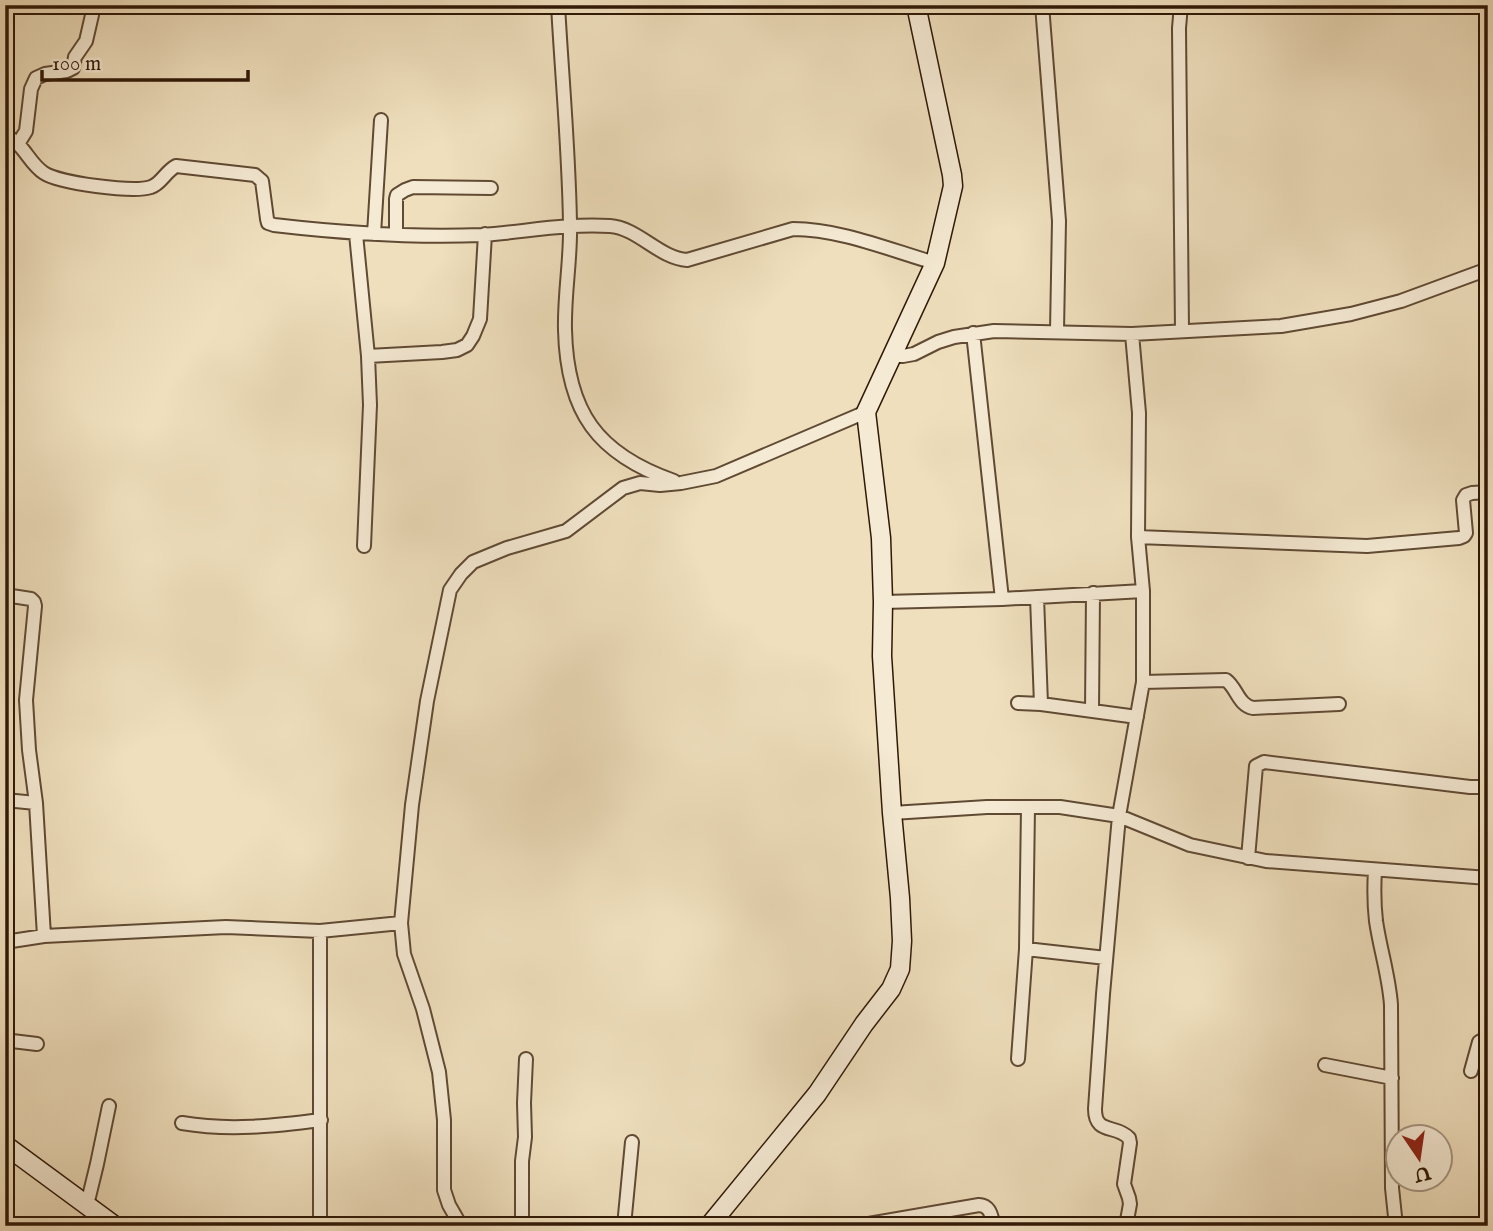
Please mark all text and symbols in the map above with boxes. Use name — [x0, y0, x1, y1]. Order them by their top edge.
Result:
scale bar — [42, 38, 248, 82]
text: 100 m — [52, 51, 101, 78]
north arrow — [1384, 1122, 1454, 1192]
text: U — [1411, 1159, 1434, 1186]

